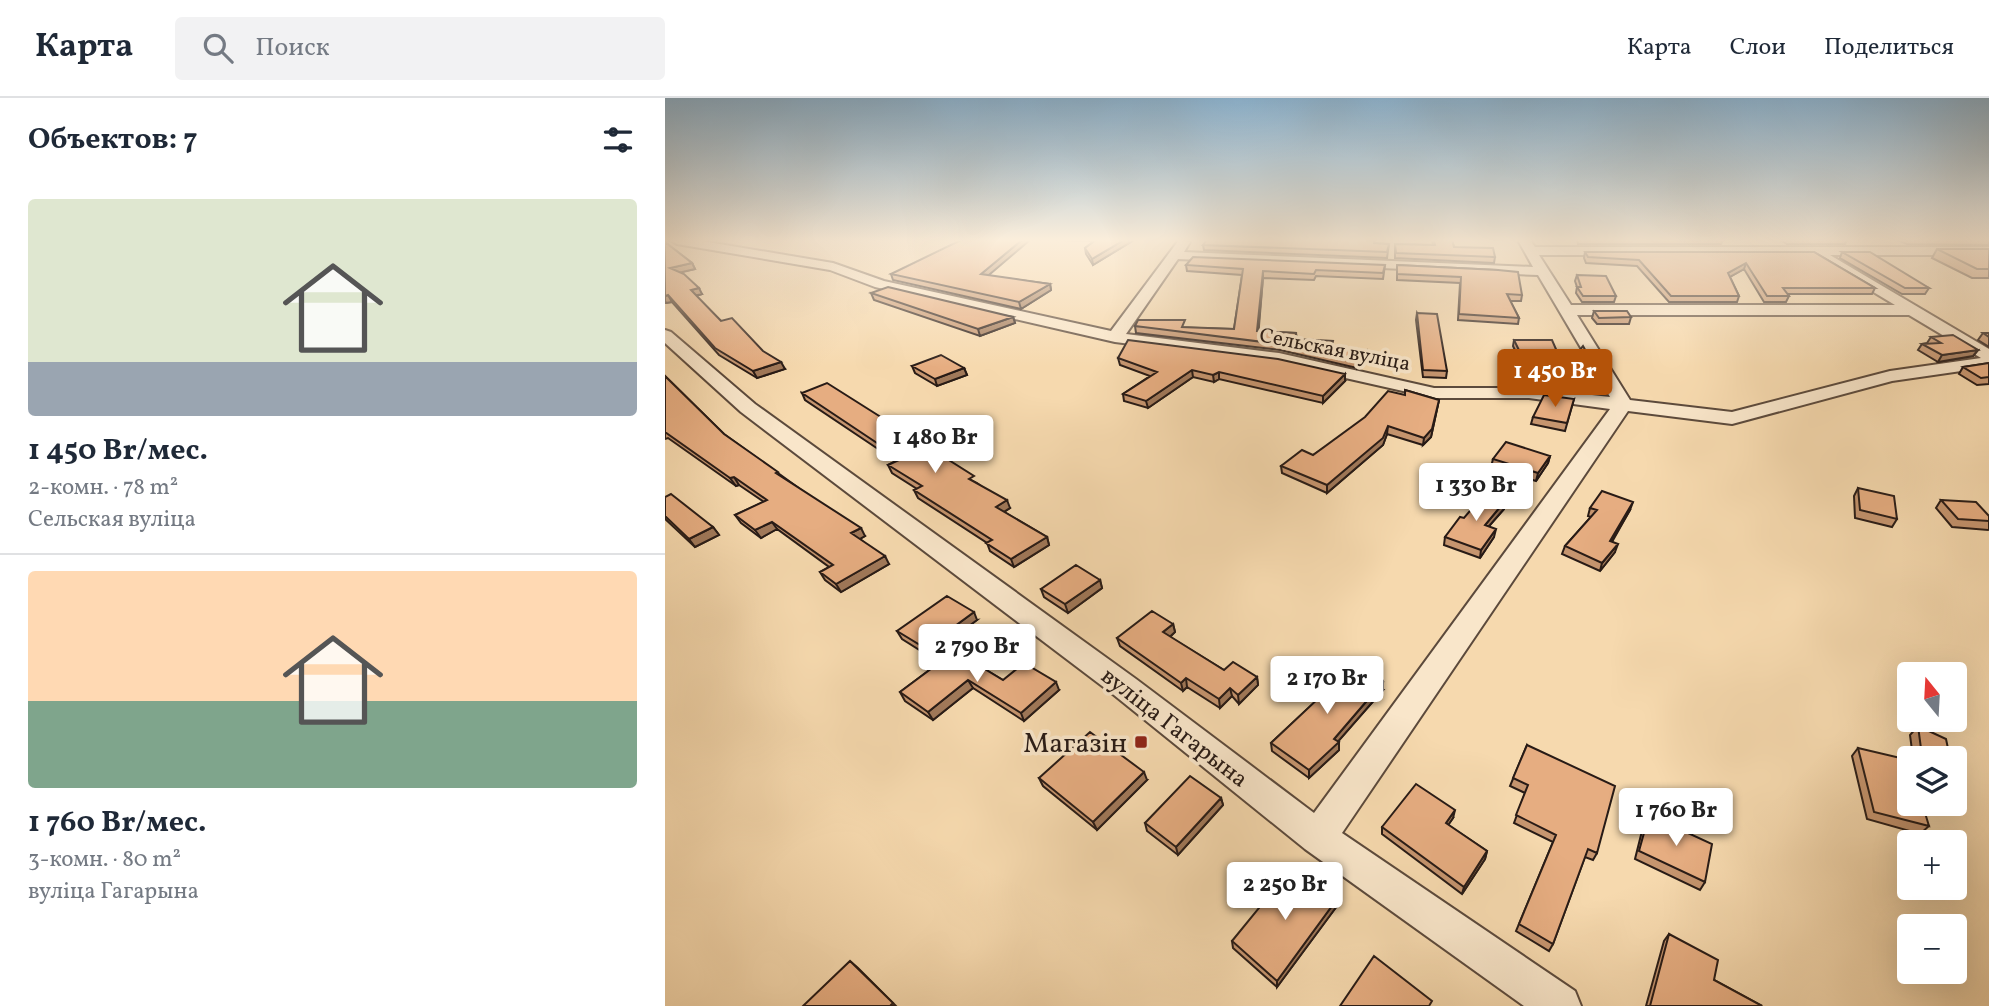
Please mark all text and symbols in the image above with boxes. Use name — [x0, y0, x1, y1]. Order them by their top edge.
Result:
search box — [175, 17, 665, 80]
text: Карта — [35, 25, 133, 71]
icon: search — [199, 29, 237, 67]
text: Поиск — [255, 30, 330, 66]
text: Карта — [1627, 31, 1692, 65]
text: Слои — [1730, 31, 1786, 65]
text: Поделиться — [1824, 31, 1954, 65]
text: Объектов: 7 — [28, 119, 198, 161]
icon: filters — [599, 121, 637, 159]
icon: home — [270, 245, 396, 371]
street label: Сельская вуліца — [1257, 322, 1413, 379]
pin: 1 450 Br — [1483, 350, 1627, 409]
text: 1 450 Br — [1513, 356, 1597, 388]
pin: 1 480 Br — [863, 416, 1007, 475]
text: 1 480 Br — [892, 422, 978, 454]
text: 1 450 Br/мес. — [28, 430, 208, 472]
pin: 1 330 Br — [1404, 464, 1548, 523]
text: 1 330 Br — [1435, 470, 1517, 502]
text: 2-комн. · 78 m² — [28, 472, 178, 504]
text: Сельская вуліца — [28, 504, 196, 536]
icon: home — [270, 617, 396, 743]
pin: 2 790 Br — [905, 624, 1049, 684]
text: 2 790 Br — [934, 631, 1020, 663]
pin: 2 170 Br — [1255, 656, 1399, 716]
street label: вуліца Гагарына — [1093, 660, 1255, 797]
north arrow — [1897, 662, 1967, 732]
map controls — [1897, 662, 1967, 984]
text: 2 170 Br — [1286, 663, 1368, 695]
place label: Магазін — [1023, 725, 1127, 764]
marker: Магазін — [1133, 734, 1149, 750]
button: layers — [1897, 746, 1967, 816]
pin: 1 760 Br — [1604, 788, 1748, 848]
text: 1 760 Br — [1635, 795, 1717, 827]
text: 1 760 Br/мес. — [28, 802, 207, 844]
button: + — [1897, 830, 1967, 900]
text: 3-комн. · 80 m² — [28, 844, 181, 876]
pin: 2 250 Br — [1213, 862, 1357, 922]
text: 2 250 Br — [1243, 869, 1327, 901]
text: вуліца Гагарына — [28, 876, 199, 908]
button: − — [1897, 914, 1967, 984]

